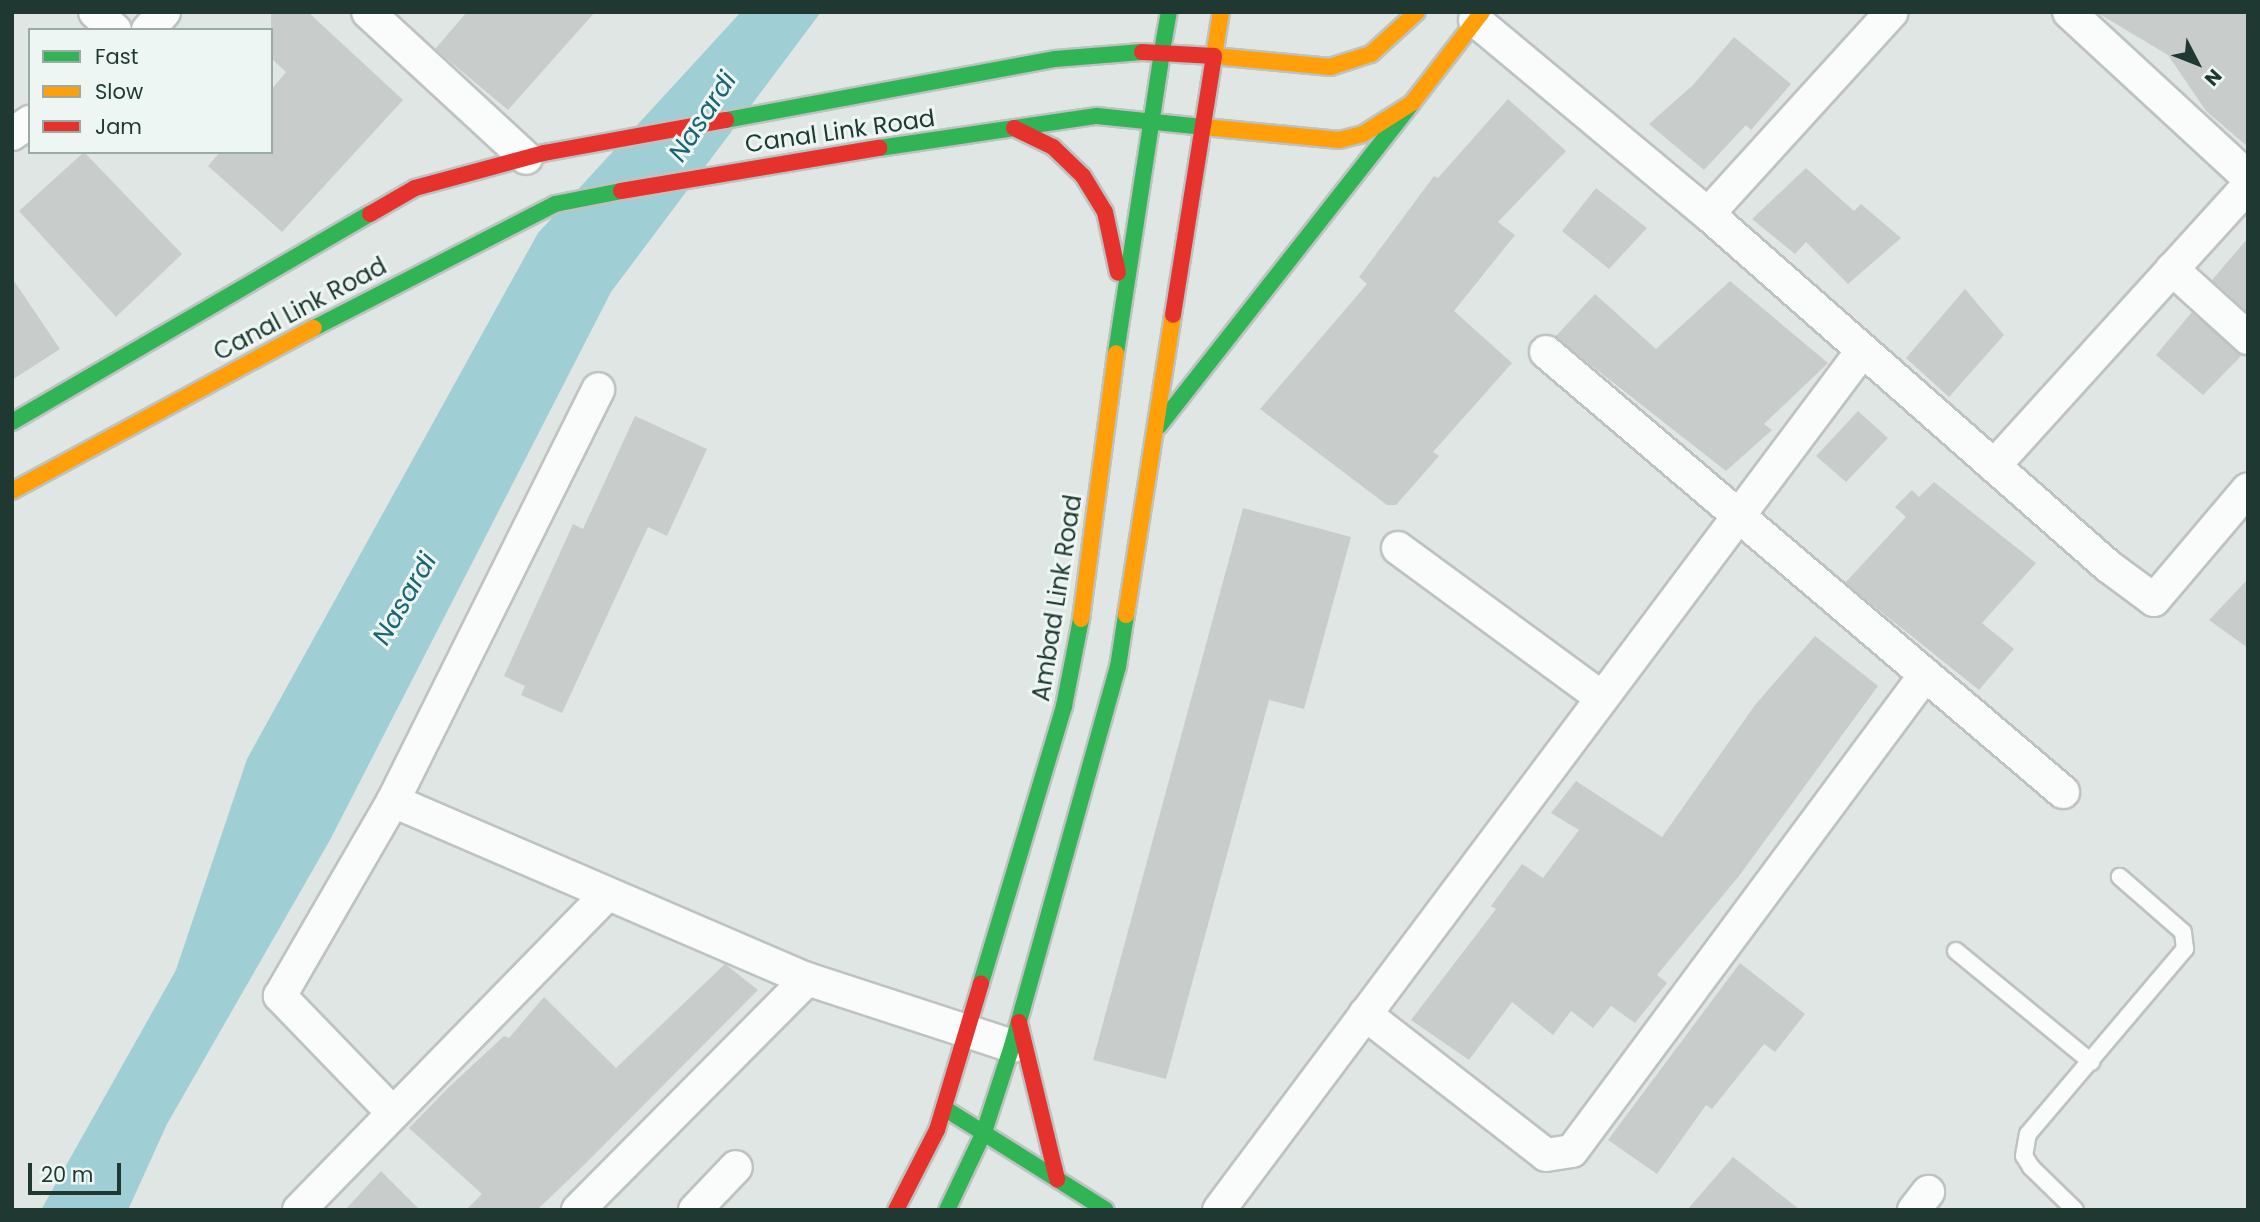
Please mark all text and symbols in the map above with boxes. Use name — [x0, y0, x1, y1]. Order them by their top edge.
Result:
legend — [28, 28, 273, 154]
north arrow — [2162, 28, 2232, 98]
text: Fast — [95, 42, 138, 71]
text: N — [2198, 63, 2228, 92]
water label: Nasardi — [663, 66, 743, 168]
text: Slow — [95, 77, 143, 106]
street label: Canal Link Road — [743, 103, 937, 159]
text: Jam — [95, 112, 142, 141]
street label: Canal Link Road — [209, 251, 391, 367]
street label: Ambad Link Road — [1026, 493, 1088, 703]
water label: Nasardi — [366, 548, 444, 650]
scale bar — [32, 1148, 124, 1192]
text: 20 m — [41, 1160, 94, 1189]

